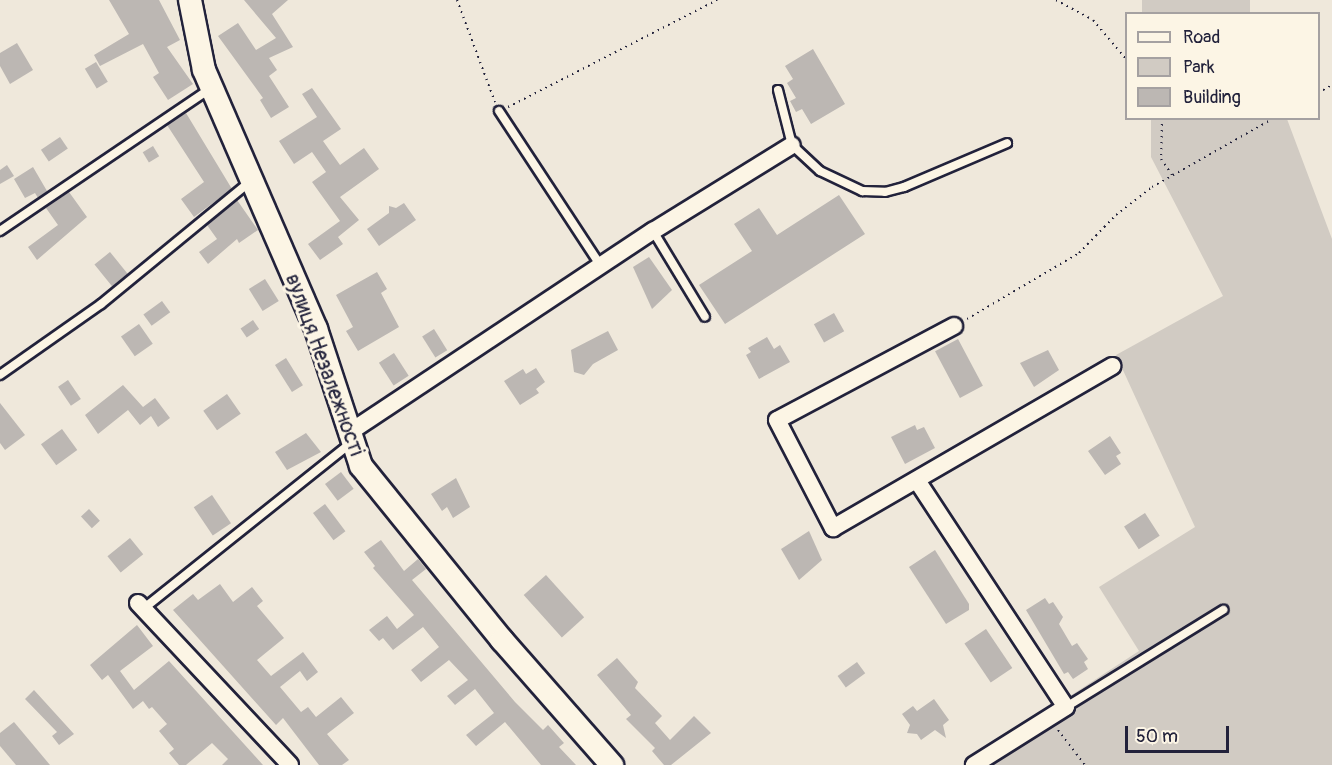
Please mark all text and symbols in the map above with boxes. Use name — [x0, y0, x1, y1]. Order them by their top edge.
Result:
legend — [1125, 12, 1320, 120]
text: Road — [1183, 26, 1220, 49]
text: Park — [1183, 56, 1215, 79]
text: Building — [1183, 86, 1241, 109]
street label: вулиця Незалежності — [279, 271, 369, 459]
scale bar — [1128, 714, 1232, 752]
text: 50 m — [1136, 725, 1178, 748]

